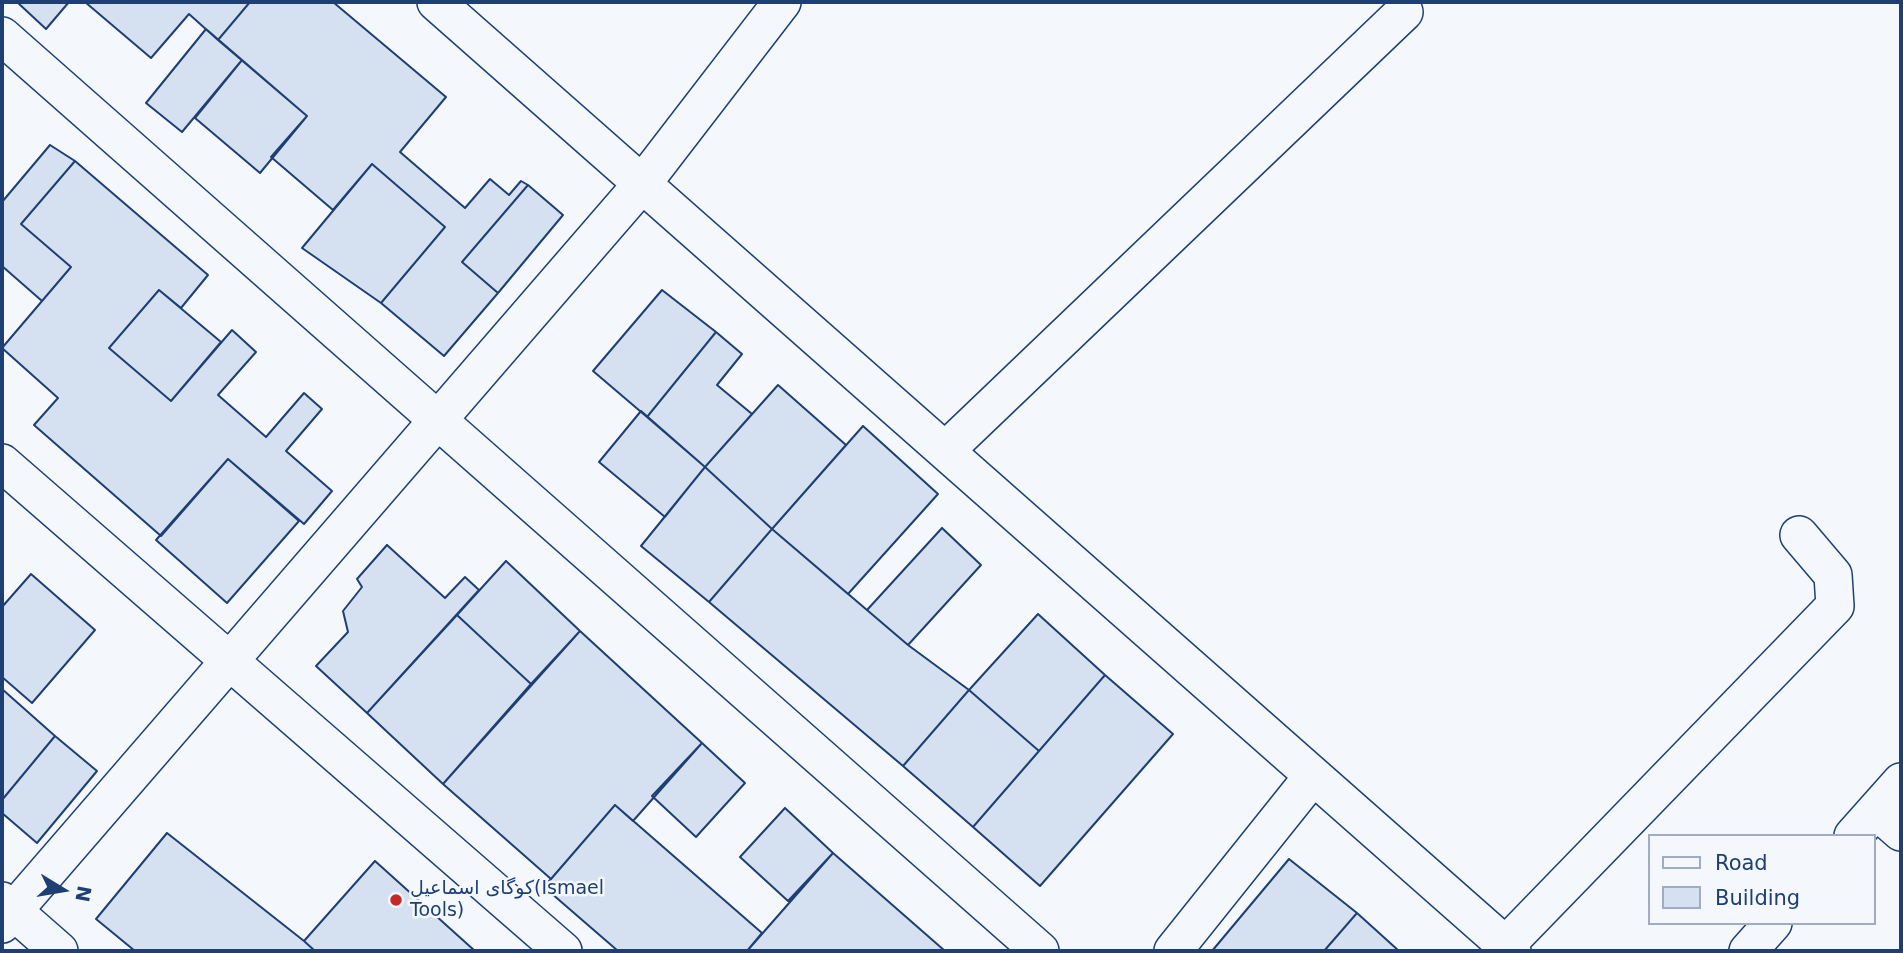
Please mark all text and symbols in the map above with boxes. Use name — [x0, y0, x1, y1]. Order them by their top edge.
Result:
legend — [1647, 834, 1875, 925]
text: Road — [1715, 851, 1768, 875]
north arrow — [28, 855, 98, 925]
place label: كوگای اسماعیل(Ismael Tools) — [410, 878, 604, 922]
text: N — [71, 884, 96, 904]
text: Building — [1715, 886, 1800, 910]
marker: كوگای اسماعیل(Ismael Tools) — [388, 892, 404, 908]

